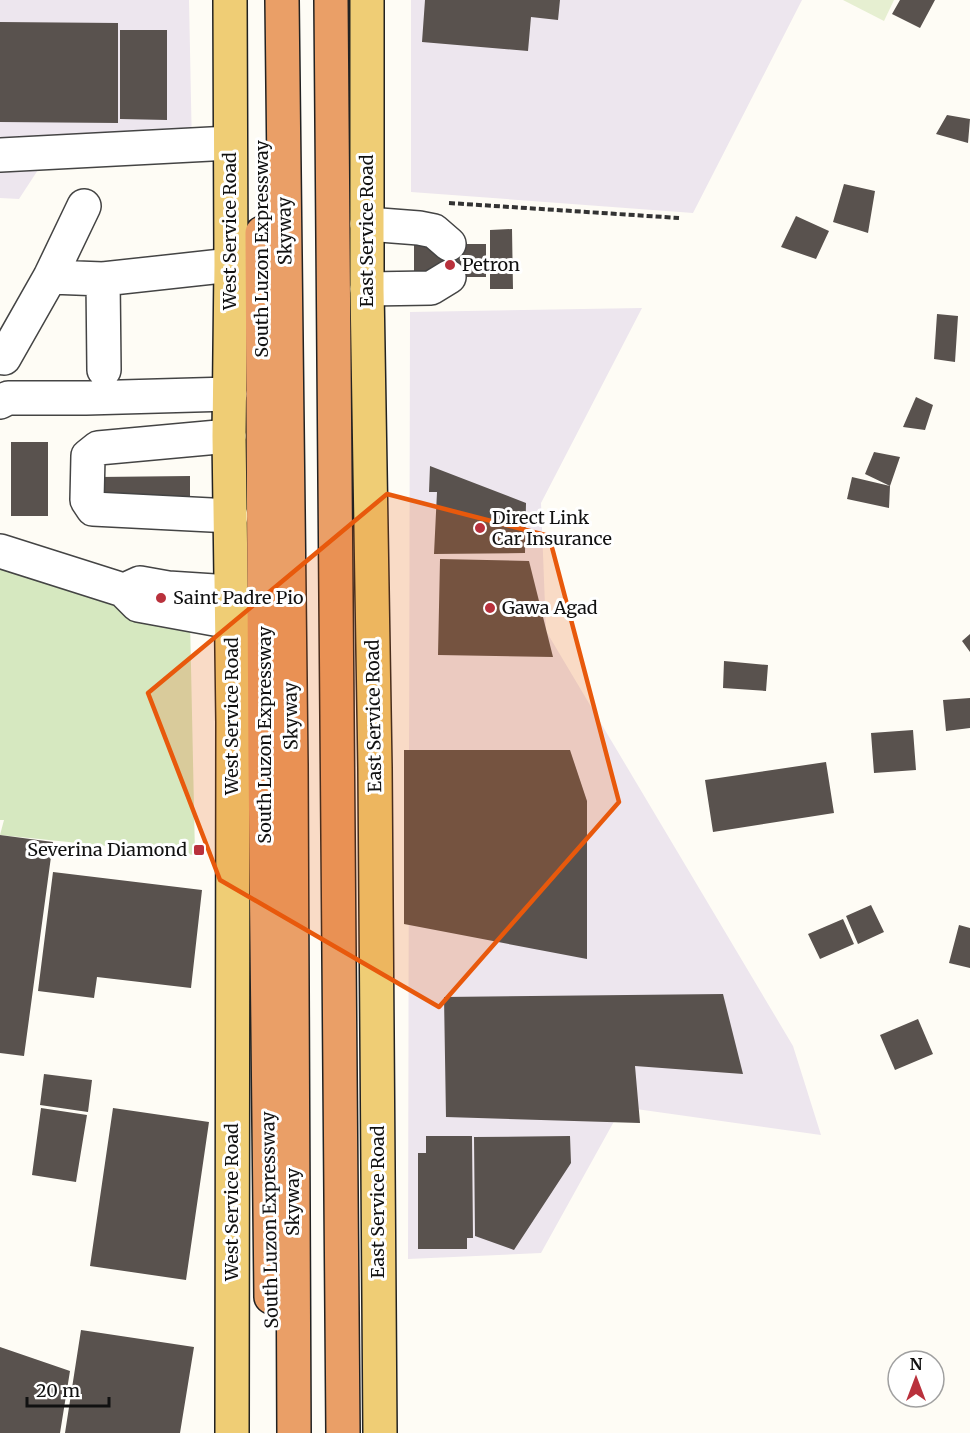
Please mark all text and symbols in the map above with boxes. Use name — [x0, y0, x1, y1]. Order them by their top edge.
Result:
street label: South Luzon Expressway — [250, 140, 273, 358]
street label: West Service Road — [218, 152, 241, 311]
street label: East Service Road — [355, 154, 378, 308]
street label: Skyway — [272, 196, 297, 265]
place label: Petron — [462, 253, 520, 276]
marker: Petron — [443, 258, 457, 272]
place label: Direct Link Car Insurance — [492, 506, 612, 550]
marker: Direct Link Car Insurance — [473, 521, 487, 535]
place label: Saint Padre Pio — [173, 586, 303, 609]
marker: Saint Padre Pio — [154, 591, 168, 605]
place label: Gawa Agad — [502, 596, 598, 619]
marker: Gawa Agad — [483, 601, 497, 615]
street label: South Luzon Expressway — [253, 626, 276, 844]
street label: West Service Road — [220, 637, 243, 796]
street label: East Service Road — [361, 639, 386, 793]
street label: Skyway — [278, 681, 303, 750]
place label: Severina Diamond — [27, 838, 187, 861]
marker: Severina Diamond — [192, 843, 206, 857]
street label: South Luzon Expressway — [256, 1111, 283, 1329]
street label: West Service Road — [220, 1123, 243, 1282]
street label: East Service Road — [366, 1125, 389, 1279]
street label: Skyway — [281, 1167, 304, 1236]
north arrow — [886, 1349, 946, 1409]
text: N — [910, 1354, 923, 1374]
scale bar — [27, 1370, 110, 1408]
text: 20 m — [36, 1379, 80, 1402]

